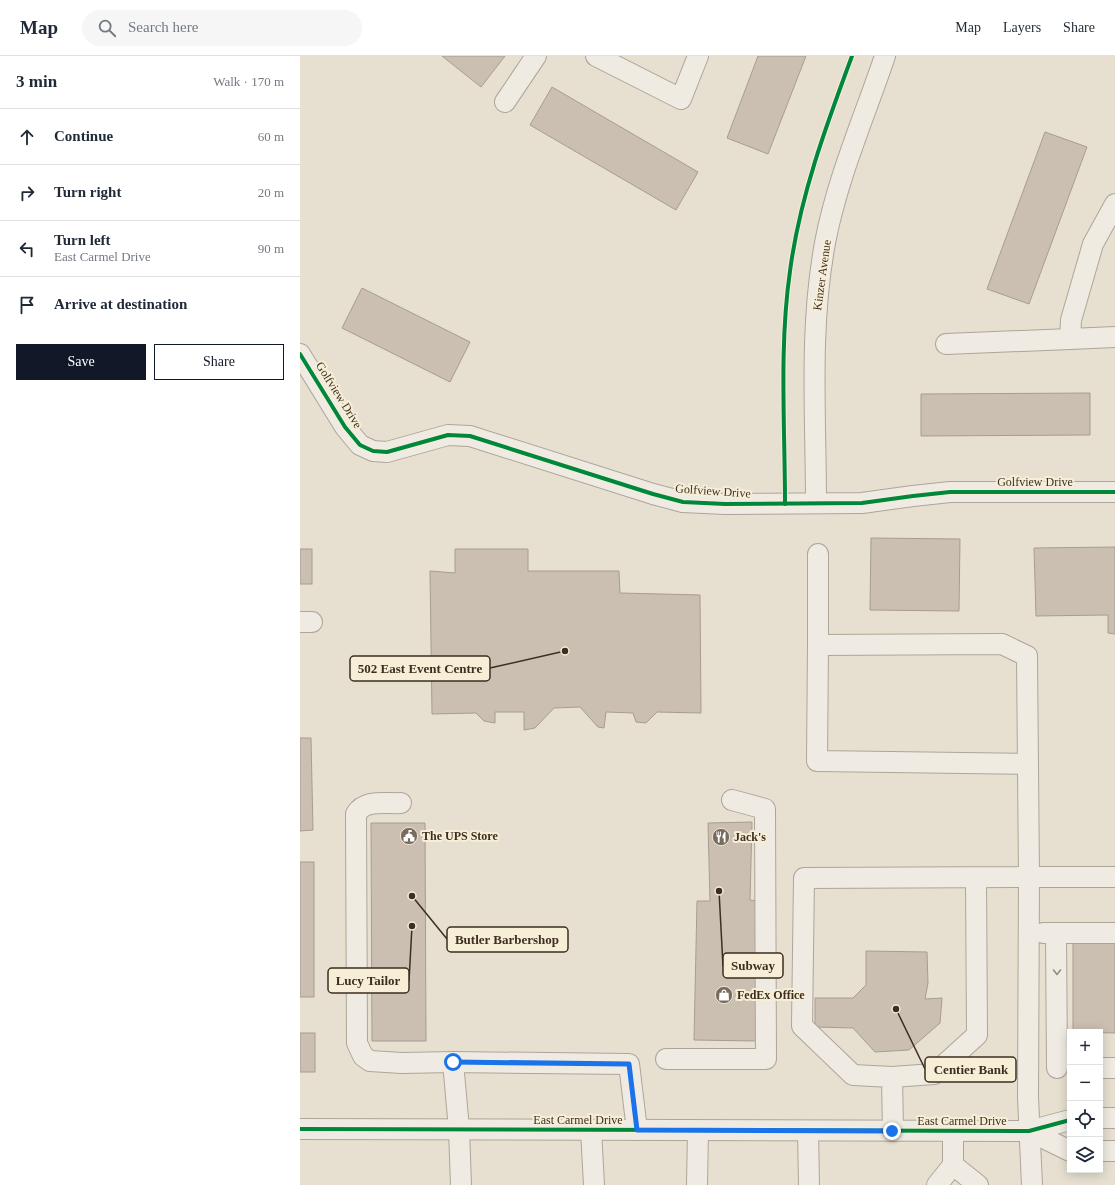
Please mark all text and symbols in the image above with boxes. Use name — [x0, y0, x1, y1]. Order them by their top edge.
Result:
search box — [82, 10, 362, 46]
text: Map — [20, 17, 58, 38]
icon: search — [96, 17, 118, 39]
text: Search here — [128, 19, 198, 35]
text: Map — [955, 20, 981, 35]
text: Layers — [1003, 20, 1041, 35]
text: Share — [1063, 20, 1095, 35]
text: 3 min — [16, 72, 57, 91]
text: Walk · 170 m — [213, 74, 284, 89]
icon: ahead — [16, 126, 38, 148]
text: Continue — [54, 128, 113, 144]
text: 60 m — [258, 129, 284, 144]
icon: right — [16, 182, 38, 204]
text: Turn right — [54, 184, 121, 200]
text: 20 m — [258, 185, 284, 200]
text: Turn left — [54, 232, 111, 248]
icon: left — [16, 238, 38, 260]
street label: Kinzer Avenue — [810, 239, 834, 311]
text: 90 m — [258, 241, 284, 256]
text: East Carmel Drive — [54, 249, 151, 264]
icon: arrive — [16, 294, 38, 316]
text: Arrive at destination — [54, 296, 187, 312]
button: Save — [16, 344, 146, 380]
button: Share — [154, 344, 284, 380]
street label: Golfview Drive — [313, 359, 365, 431]
street label: Golfview Drive — [997, 475, 1073, 489]
street label: Golfview Drive — [675, 481, 751, 501]
callout: 502 East Event Centre — [350, 656, 490, 681]
text: 502 East Event Centre — [358, 661, 482, 676]
public building icon: The UPS Store — [399, 826, 419, 846]
restaurant icon: Jack's — [711, 827, 731, 847]
place label: The UPS Store — [422, 829, 498, 843]
place label: Jack's — [734, 830, 766, 844]
callout: Butler Barbershop — [447, 927, 568, 952]
text: Butler Barbershop — [455, 932, 559, 947]
callout: Subway — [723, 953, 783, 978]
text: Subway — [731, 958, 776, 973]
callout: Lucy Tailor — [328, 968, 409, 993]
one-way arrow — [1053, 969, 1061, 975]
text: Lucy Tailor — [336, 973, 401, 988]
shop icon: FedEx Office — [714, 985, 734, 1005]
place label: FedEx Office — [737, 988, 805, 1002]
map controls — [1067, 1029, 1103, 1173]
button: + — [1067, 1029, 1103, 1065]
route start — [444, 1053, 462, 1071]
callout: Centier Bank — [925, 1057, 1016, 1082]
text: Centier Bank — [934, 1062, 1009, 1077]
button: − — [1067, 1065, 1103, 1101]
button: locate — [1067, 1101, 1103, 1137]
street label: East Carmel Drive — [533, 1113, 623, 1127]
street label: East Carmel Drive — [917, 1114, 1007, 1128]
route end — [883, 1122, 901, 1140]
button: layers — [1067, 1137, 1103, 1173]

